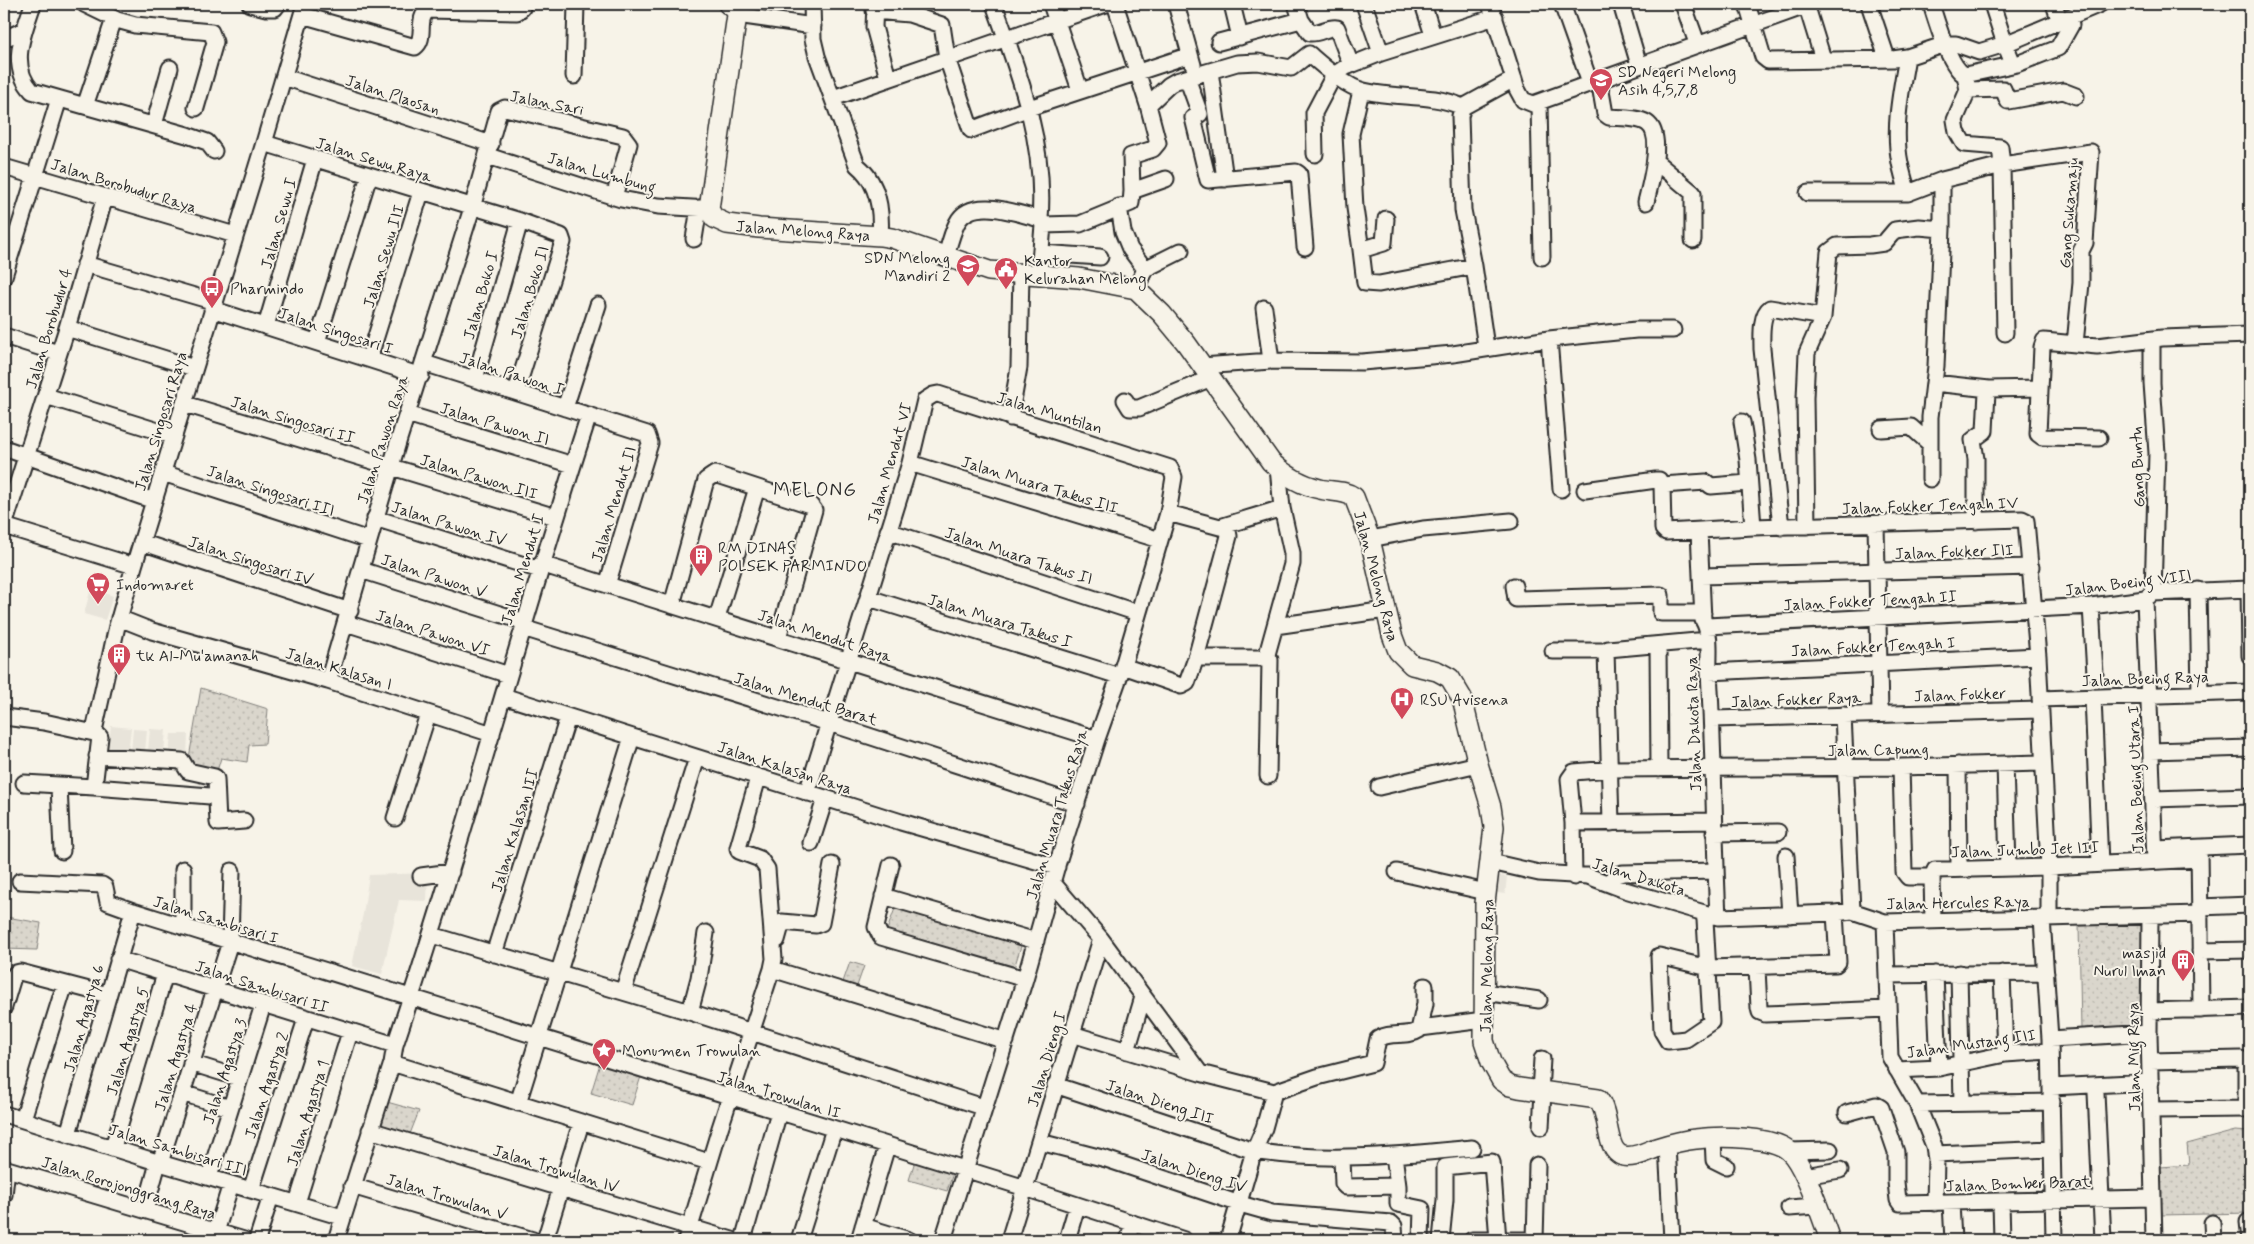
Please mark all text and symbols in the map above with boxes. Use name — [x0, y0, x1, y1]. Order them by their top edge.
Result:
place label: SD Negeri Melong Asih 4,5,7,8 — [1618, 62, 1736, 101]
school or university icon: SD Negeri Melong Asih 4,5,7,8 — [1588, 67, 1614, 101]
street label: Jalan Plaosan — [343, 70, 442, 121]
street label: Jalan Sari — [508, 86, 586, 121]
street label: Jalan Sewu Raya — [313, 133, 435, 188]
street label: Jalan Lumbung — [545, 148, 658, 200]
street label: Jalan Borobudur Raya — [48, 154, 199, 219]
street label: Gang Sukamaju — [2055, 157, 2085, 269]
street label: Jalan Sewu I — [256, 176, 302, 271]
street label: Jalan Sewu III — [359, 202, 410, 311]
street label: Jalan Melong Raya — [735, 216, 871, 247]
street label: Jalan Boko II — [506, 243, 555, 341]
place label: SDN Melong Mandiri 2 — [864, 248, 950, 287]
street label: Jalan Boko I — [459, 249, 504, 342]
place label: Kantor Kelurahan Melong — [1024, 251, 1146, 291]
school or university icon: SDN Melong Mandiri 2 — [955, 253, 981, 287]
public building icon: Kantor Kelurahan Melong — [993, 256, 1019, 290]
street label: Jalan Borobudur 4 — [21, 265, 78, 391]
bus stop icon: Pharmindo — [199, 275, 225, 309]
place label: Pharmindo — [230, 279, 304, 300]
street label: Jalan Singosari I — [275, 303, 396, 361]
street label: Jalan Pawon I — [457, 348, 566, 401]
street label: Jalan Singosari Raya — [130, 349, 194, 494]
street label: Jalan Pawon Raya — [353, 372, 414, 507]
street label: Jalan Muntilan — [994, 387, 1105, 439]
street label: Jalan Singosari II — [228, 392, 357, 450]
street label: Jalan Pawon II — [437, 398, 552, 451]
street label: Jalan Mendut VI — [863, 400, 918, 526]
street label: Gang Buntu — [2127, 425, 2151, 508]
street label: Jalan Mendut II — [587, 444, 642, 565]
street label: Jalan Pawon III — [417, 450, 540, 505]
street label: Jalan Muara Takus III — [959, 452, 1121, 519]
street label: Jalan Singosari III — [204, 461, 337, 523]
district label: MELONG — [773, 478, 857, 503]
street label: Jalan Fokker Tengah IV — [1841, 493, 2019, 520]
street label: Jalan Pawon IV — [389, 497, 509, 552]
street label: Jalan Melong Raya — [1348, 509, 1403, 644]
street label: Jalan Mendut I — [497, 511, 550, 628]
street label: Jalan Muara Takus II — [942, 523, 1095, 590]
street label: Jalan Singosari IV — [185, 531, 315, 592]
place label: RM DINAS POLSEK PARMINDO — [718, 538, 867, 577]
street label: Jalan Fokker III — [1894, 540, 2014, 565]
building icon: RM DINAS POLSEK PARMINDO — [688, 543, 714, 577]
street label: Jalan Pawon V — [378, 549, 489, 603]
street label: Jalan Boeing VIII — [2064, 565, 2193, 603]
supermarket icon: Indomaret — [85, 571, 111, 605]
place label: Indomaret — [116, 575, 194, 596]
street label: Jalan Fokker Tengah II — [1783, 586, 1958, 617]
street label: Jalan Muara Takus I — [925, 590, 1074, 653]
street label: Jalan Pawon VI — [373, 605, 492, 662]
street label: Jalan Mendut Raya — [755, 605, 895, 668]
street label: Jalan Fokker Tengah I — [1790, 633, 1956, 662]
building icon: tk Al-Mu'amanah — [106, 642, 132, 676]
street label: Jalan Kalasan I — [283, 643, 395, 696]
place label: tk Al-Mu'amanah — [135, 646, 258, 667]
street label: Jalan Dakota Raya — [1682, 656, 1707, 792]
street label: Jalan Boeing Raya — [2081, 667, 2209, 693]
street label: Jalan Mendut Barat — [731, 668, 880, 731]
street label: Jalan Fokker — [1914, 683, 2007, 708]
hospital icon: RSU Avisena — [1389, 686, 1415, 720]
street label: Jalan Fokker Raya — [1731, 688, 1862, 713]
place label: RSU Avisena — [1420, 690, 1509, 711]
street label: Jalan Boeing Utara I — [2123, 705, 2151, 853]
street label: Jalan Muara Takus Raya — [1022, 727, 1093, 902]
street label: Jalan Kalasan Raya — [715, 737, 854, 800]
street label: Jalan Capung — [1827, 739, 1929, 762]
street label: Jalan Kalasan III — [487, 766, 544, 895]
street label: Jalan Jumbo Jet III — [1950, 837, 2100, 864]
street label: Jalan Dakota — [1590, 853, 1688, 902]
street label: Jalan Sambisari I — [150, 891, 281, 949]
street label: Jalan Hercules Raya — [1886, 892, 2030, 915]
street label: Jalan Melong Raya — [1476, 898, 1499, 1033]
place label: masjid Nurul Iman — [2093, 943, 2166, 982]
building icon: masjid Nurul Iman — [2170, 948, 2196, 982]
street label: Jalan Sambisari II — [192, 956, 331, 1019]
street label: Jalan Agastya 6 — [59, 962, 110, 1075]
street label: Jalan Agastya 5 — [102, 985, 155, 1098]
street label: Jalan Agastya 4 — [150, 1001, 203, 1114]
street label: Jalan Mig Raya — [2123, 1002, 2147, 1112]
street label: Jalan Dieng I — [1023, 1009, 1073, 1110]
street label: Jalan Agastya 3 — [198, 1016, 252, 1127]
street label: Jalan Mustang III — [1905, 1025, 2037, 1065]
street label: Jalan Agastya 2 — [240, 1029, 295, 1141]
place icon: Monumen Trowulan — [591, 1037, 617, 1071]
place label: Monumen Trowulan — [622, 1041, 762, 1062]
street label: Jalan Agastya 1 — [282, 1058, 335, 1169]
street label: Jalan Trowulan II — [714, 1067, 843, 1124]
street label: Jalan Dieng III — [1103, 1075, 1216, 1131]
street label: Jalan Sambisari III — [106, 1119, 249, 1182]
street label: Jalan Trowulan IV — [490, 1140, 621, 1198]
street label: Jalan Dieng IV — [1138, 1145, 1249, 1199]
street label: Jalan Rorojonggrang Raya — [39, 1152, 218, 1226]
street label: Jalan Trowulan V — [384, 1169, 510, 1226]
street label: Jalan Bomber Barat — [1945, 1171, 2092, 1198]

